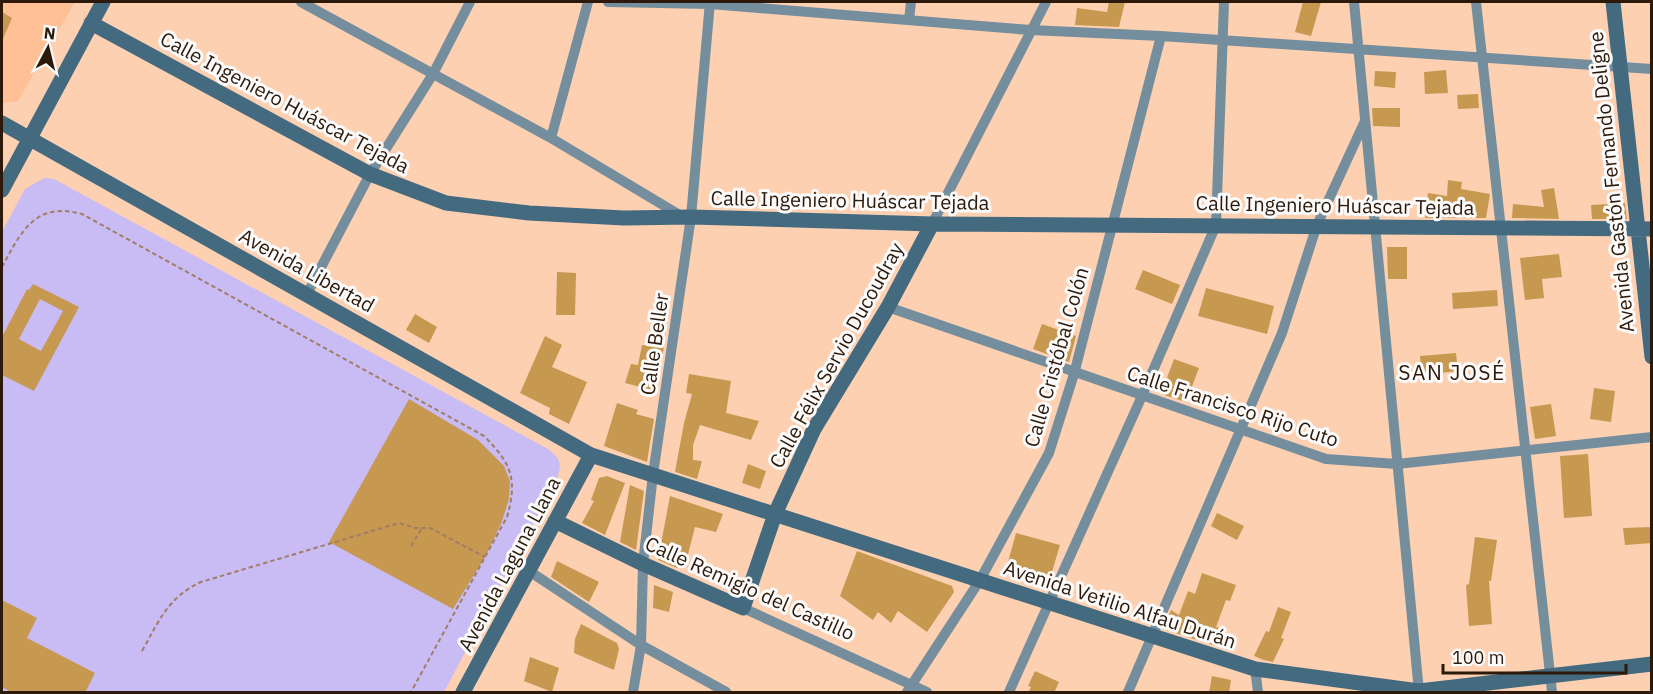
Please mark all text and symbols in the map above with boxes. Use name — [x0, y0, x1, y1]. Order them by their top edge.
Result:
north arrow — [18, 18, 78, 78]
text: N — [43, 22, 57, 44]
street label: Calle Ingeniero Huáscar Tejada — [156, 25, 415, 179]
street label: Avenida Gastón Fernando Deligne — [1582, 30, 1640, 334]
street label: Calle Ingeniero Huáscar Tejada — [710, 184, 990, 216]
street label: Calle Ingeniero Huáscar Tejada — [1195, 189, 1475, 221]
street label: Avenida Libertad — [235, 222, 379, 318]
street label: Calle Félix Servio Ducoudray — [763, 237, 909, 473]
street label: Calle Cristóbal Colón — [1017, 264, 1095, 450]
street label: Calle Beller — [633, 291, 675, 397]
district label: SAN JOSÉ — [1398, 358, 1506, 386]
street label: Calle Francisco Rijo Cuto — [1124, 359, 1342, 453]
street label: Avenida Laguna Llana — [452, 472, 567, 656]
street label: Calle Remigio del Castillo — [641, 530, 859, 646]
street label: Avenida Vetilio Alfau Durán — [1000, 554, 1240, 654]
scale bar — [1443, 637, 1626, 675]
text: 100 m — [1452, 646, 1504, 669]

